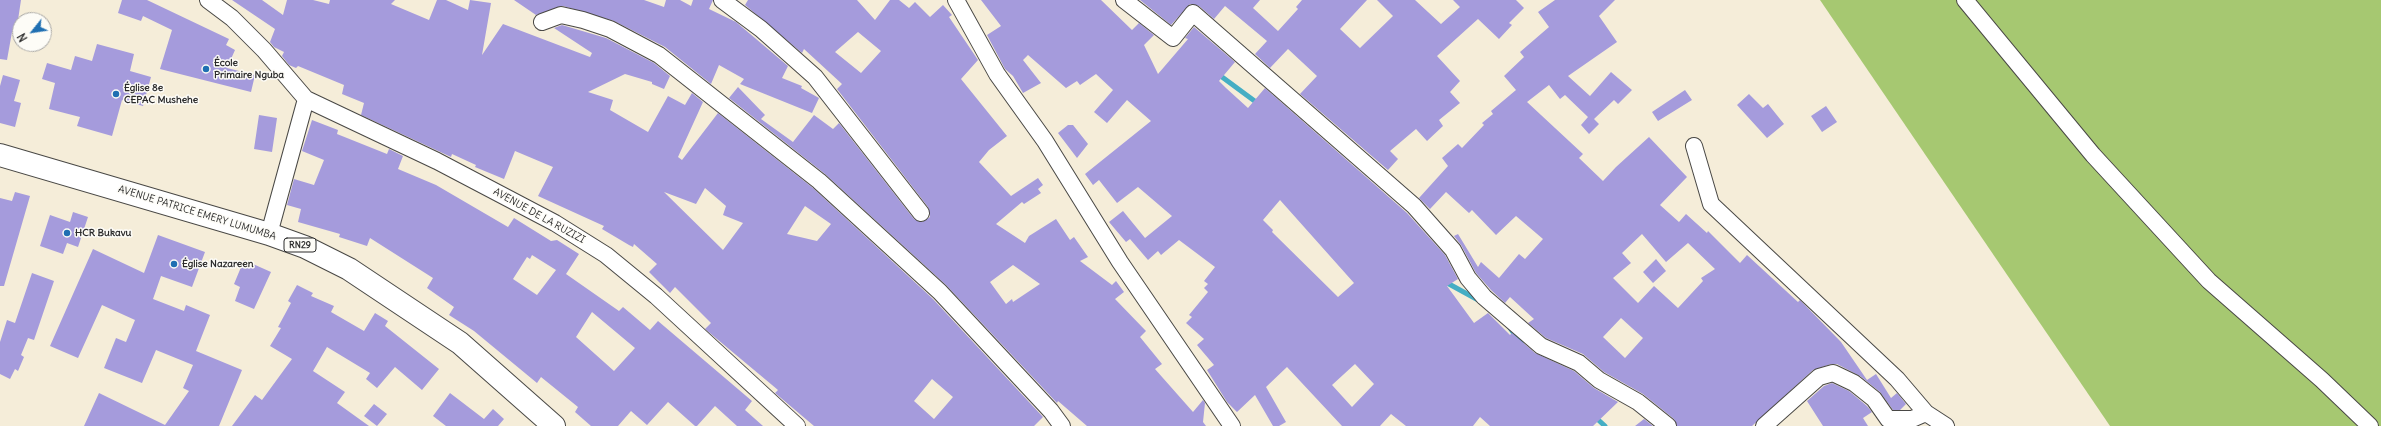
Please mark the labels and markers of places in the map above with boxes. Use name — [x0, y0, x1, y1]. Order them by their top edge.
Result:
place label: École Primaire Nguba — [214, 57, 284, 80]
marker: École Primaire Nguba — [201, 64, 211, 74]
place label: Église 8e CEPAC Mushehe — [124, 82, 198, 106]
marker: Église 8e CEPAC Mushehe — [111, 89, 121, 99]
place label: HCR Bukavu — [75, 227, 131, 239]
marker: HCR Bukavu — [62, 228, 72, 238]
place label: Église Nazareen — [182, 258, 253, 270]
marker: Église Nazareen — [169, 259, 179, 269]

